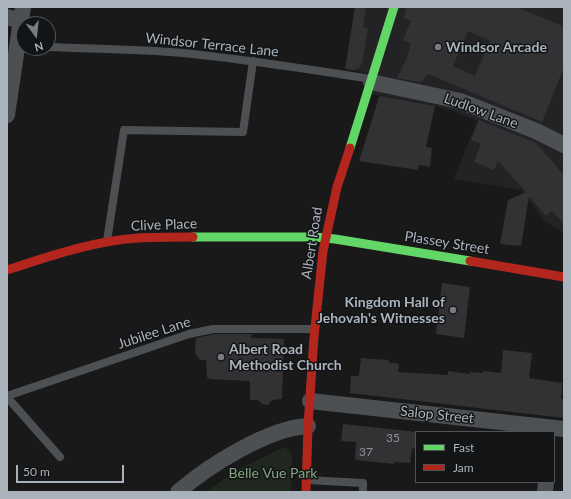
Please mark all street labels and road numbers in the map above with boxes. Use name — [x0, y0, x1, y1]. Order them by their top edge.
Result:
street label: Windsor Terrace Lane — [144, 30, 280, 60]
street label: Ludlow Lane — [442, 90, 520, 132]
street label: Albert Road — [298, 206, 326, 280]
street label: Clive Place — [130, 215, 198, 235]
street label: Plassey Street — [403, 228, 491, 258]
street label: Jubilee Lane — [115, 313, 193, 353]
street label: Salop Street — [399, 403, 475, 427]

